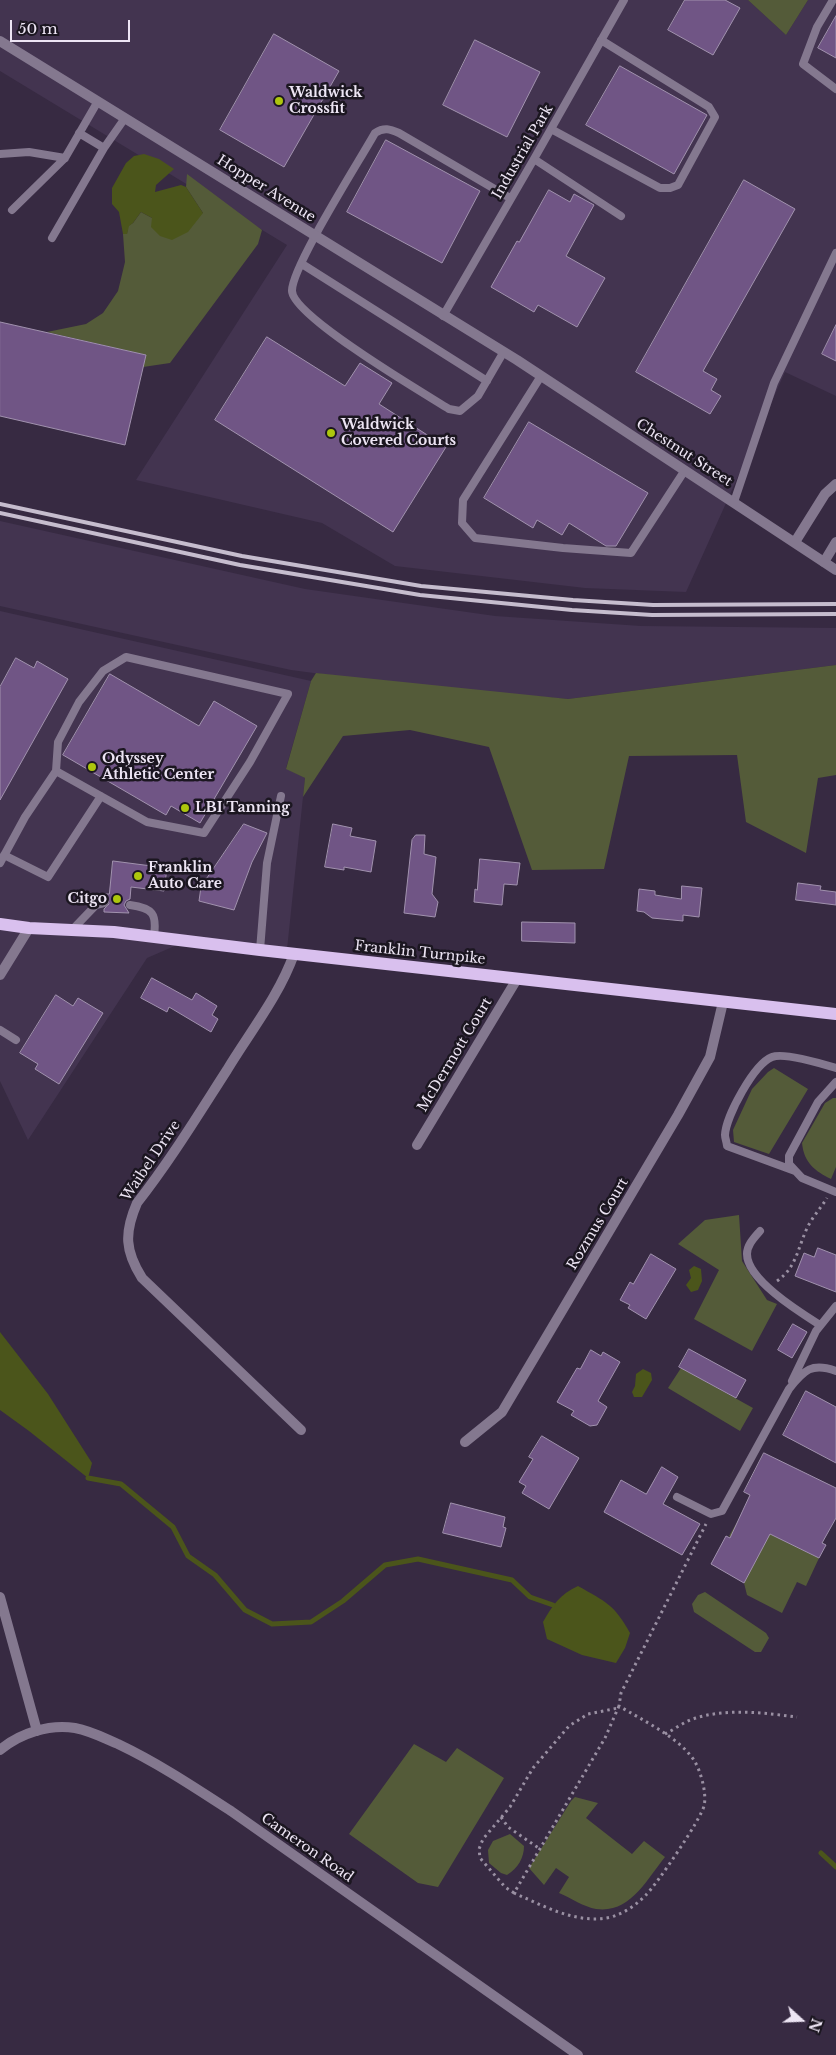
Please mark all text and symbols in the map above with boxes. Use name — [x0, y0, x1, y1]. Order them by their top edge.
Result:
scale bar — [12, 10, 132, 42]
text: 50 m — [18, 19, 58, 38]
place label: Waldwick Crossfit — [289, 85, 362, 118]
marker: Waldwick Crossfit — [273, 95, 285, 107]
street label: Industrial Park — [489, 102, 557, 202]
street label: Hopper Avenue — [214, 152, 318, 226]
street label: Chestnut Street — [633, 416, 735, 490]
place label: Waldwick Covered Courts — [341, 417, 456, 450]
marker: Waldwick Covered Courts — [325, 427, 337, 439]
place label: Odyssey Athletic Center — [102, 751, 214, 784]
marker: Odyssey Athletic Center — [86, 761, 98, 773]
place label: LBI Tanning — [195, 800, 290, 816]
marker: LBI Tanning — [179, 802, 191, 814]
place label: Franklin Auto Care — [148, 860, 222, 892]
marker: Franklin Auto Care — [132, 870, 144, 882]
place label: Citgo — [67, 891, 107, 907]
marker: Citgo — [111, 893, 123, 905]
street label: Franklin Turnpike — [354, 938, 486, 968]
street label: McDermott Court — [414, 995, 496, 1115]
street label: Waibel Drive — [118, 1118, 184, 1204]
street label: Rozmus Court — [564, 1175, 632, 1273]
street label: Cameron Road — [258, 1810, 356, 1886]
north arrow — [776, 1995, 826, 2045]
text: N — [804, 2016, 826, 2034]

